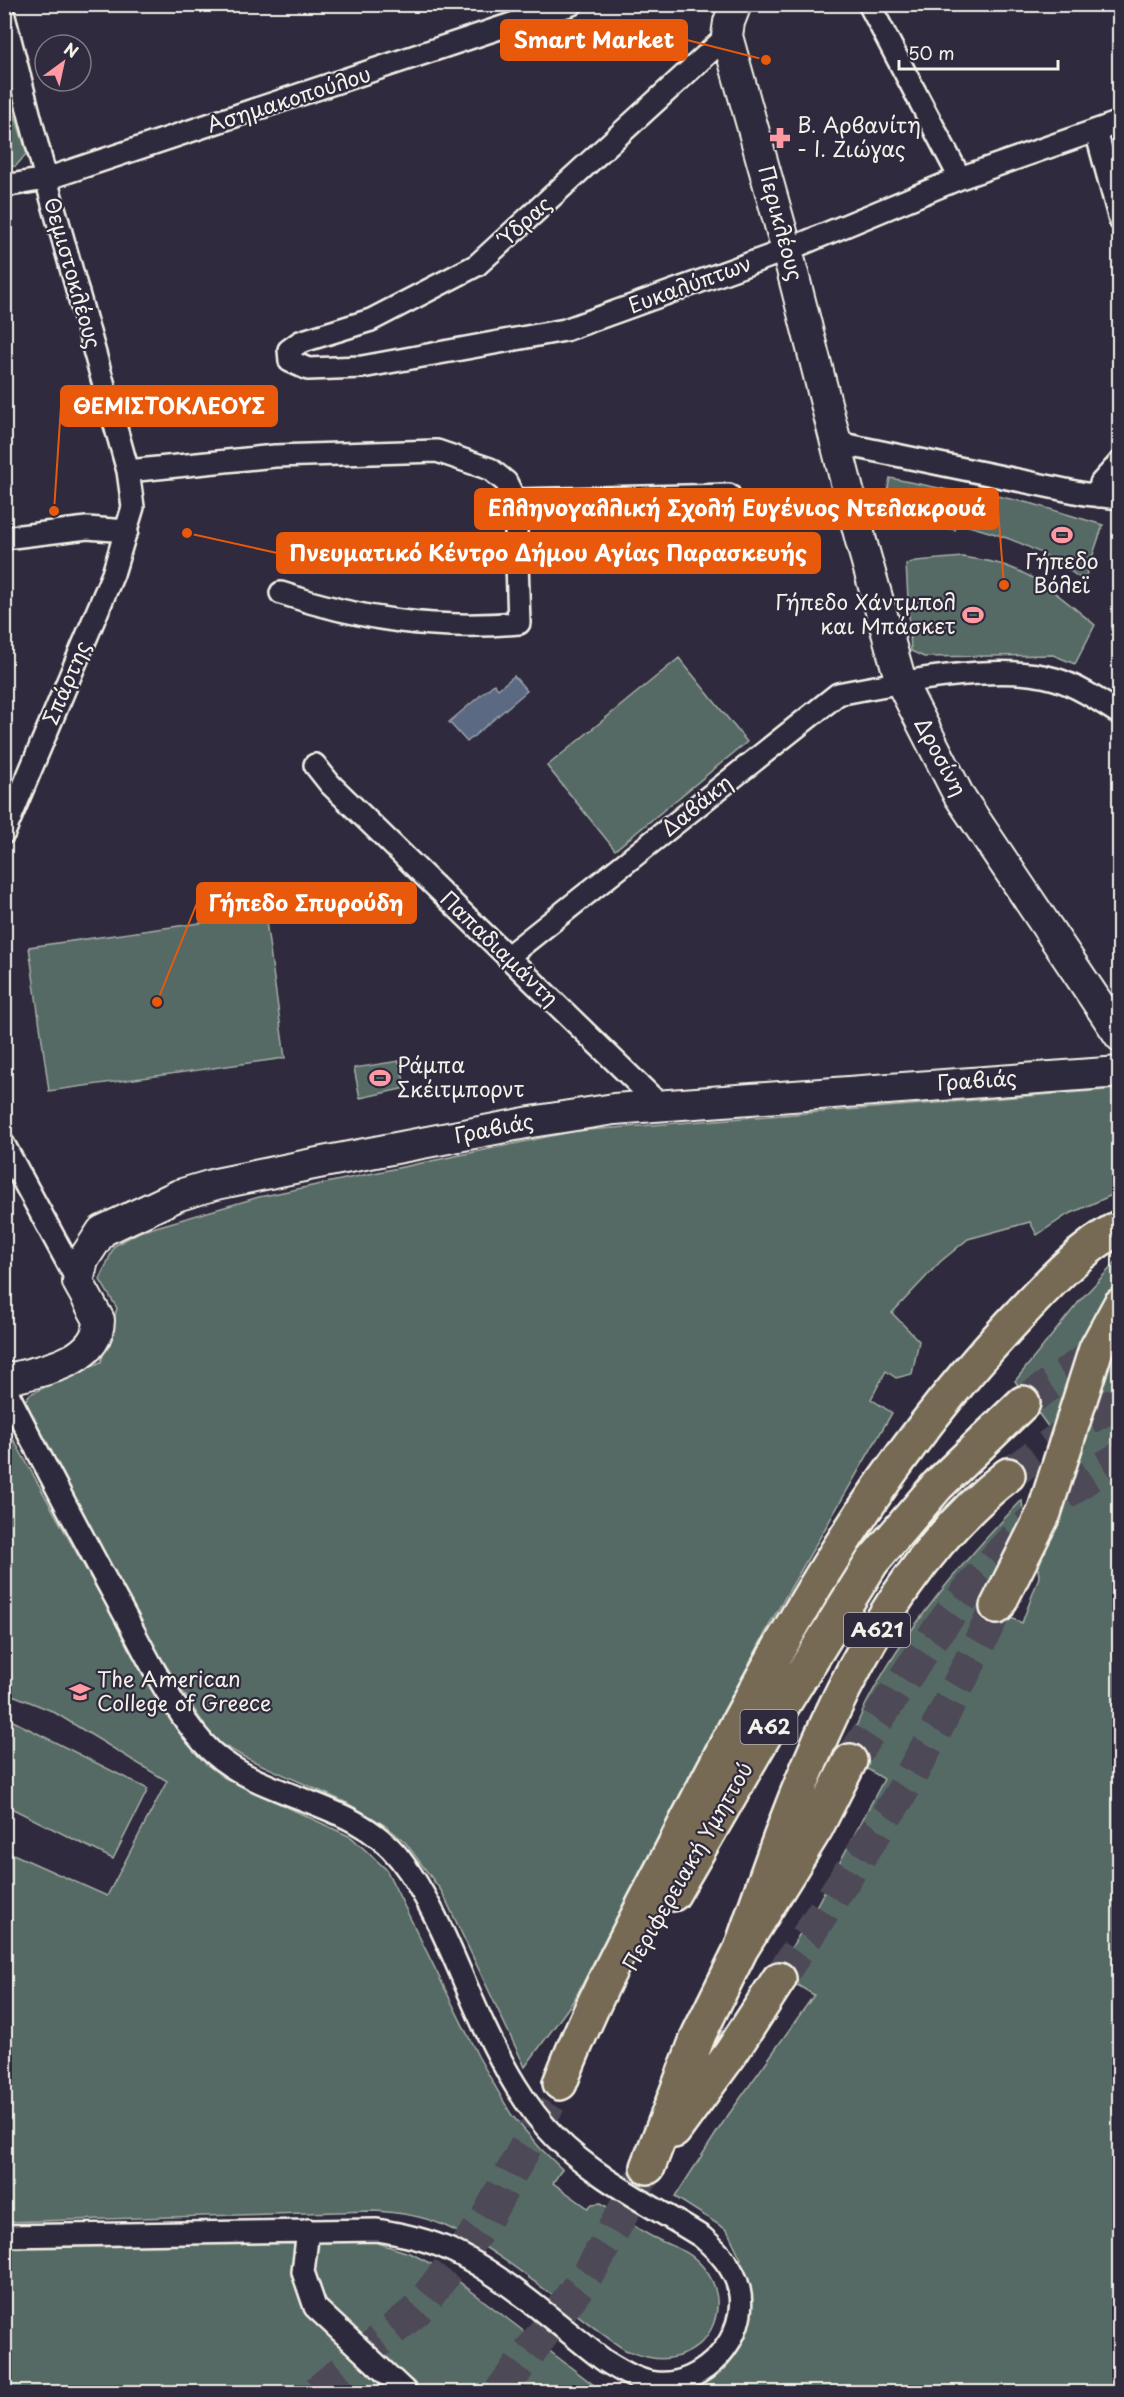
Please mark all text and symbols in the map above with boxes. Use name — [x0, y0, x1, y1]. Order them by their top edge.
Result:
callout: Smart Market — [501, 20, 687, 60]
text: Smart Market — [514, 22, 675, 55]
north arrow — [33, 33, 93, 93]
scale bar — [899, 33, 1058, 71]
text: N — [60, 36, 84, 63]
text: 50 m — [908, 39, 955, 66]
street label: Ασημακοπούλου — [202, 57, 374, 140]
place label: Β. Αρβανίτη - Ι. Ζιώγας — [797, 108, 921, 164]
pharmacy icon: Β. Αρβανίτη - Ι. Ζιώγας — [768, 126, 792, 150]
street label: Περικλέους — [751, 161, 813, 284]
street label: Ύδρας — [488, 187, 558, 254]
street label: Θεμιστοκλέους — [37, 193, 111, 352]
street label: Ευκαλύπτων — [623, 246, 756, 320]
callout: ΘΕΜΙΣΤΟΚΛΕΟΥΣ — [61, 386, 277, 426]
text: ΘΕΜΙΣΤΟΚΛΕΟΥΣ — [73, 388, 265, 421]
callout: Ελληνογαλλική Σχολή Ευγένιος Ντελακρουά — [475, 489, 998, 529]
text: Ελληνογαλλική Σχολή Ευγένιος Ντελακρουά — [488, 490, 986, 523]
sports icon: Γήπεδο Βόλεϊ — [1050, 523, 1074, 547]
callout: Πνευματικό Κέντρο Δήμου Αγίας Παρασκευής — [277, 533, 820, 573]
text: Πνευματικό Κέντρο Δήμου Αγίας Παρασκευής — [289, 535, 807, 568]
place label: Γήπεδο Βόλεϊ — [1025, 544, 1099, 600]
place label: Γήπεδο Χάντμπολ και Μπάσκετ — [775, 585, 956, 641]
sports icon: Γήπεδο Χάντμπολ και Μπάσκετ — [961, 603, 985, 627]
street label: Σπάρτης — [33, 635, 97, 729]
street label: Δροσίνη — [908, 711, 976, 801]
street label: Δαβάκη — [653, 766, 738, 843]
callout: Γήπεδο Σπυρούδη — [197, 883, 416, 923]
street label: Παπαδιαμάντη — [434, 883, 567, 1013]
text: Γήπεδο Σπυρούδη — [208, 885, 404, 918]
place label: Ράμπα Σκέιτμπορντ — [397, 1048, 525, 1104]
street label: Γραβιάς — [936, 1060, 1018, 1098]
sports icon: Ράμπα Σκέιτμπορντ — [368, 1066, 392, 1090]
street label: Γραβιάς — [451, 1104, 536, 1150]
road number: Α621 — [844, 1613, 910, 1647]
place label: The American College of Greece — [97, 1662, 272, 1718]
school or university icon: The American College of Greece — [68, 1680, 92, 1704]
road number: Α62 — [740, 1710, 798, 1744]
street label: Περιφερειακή Υμηττού — [613, 1755, 759, 1977]

